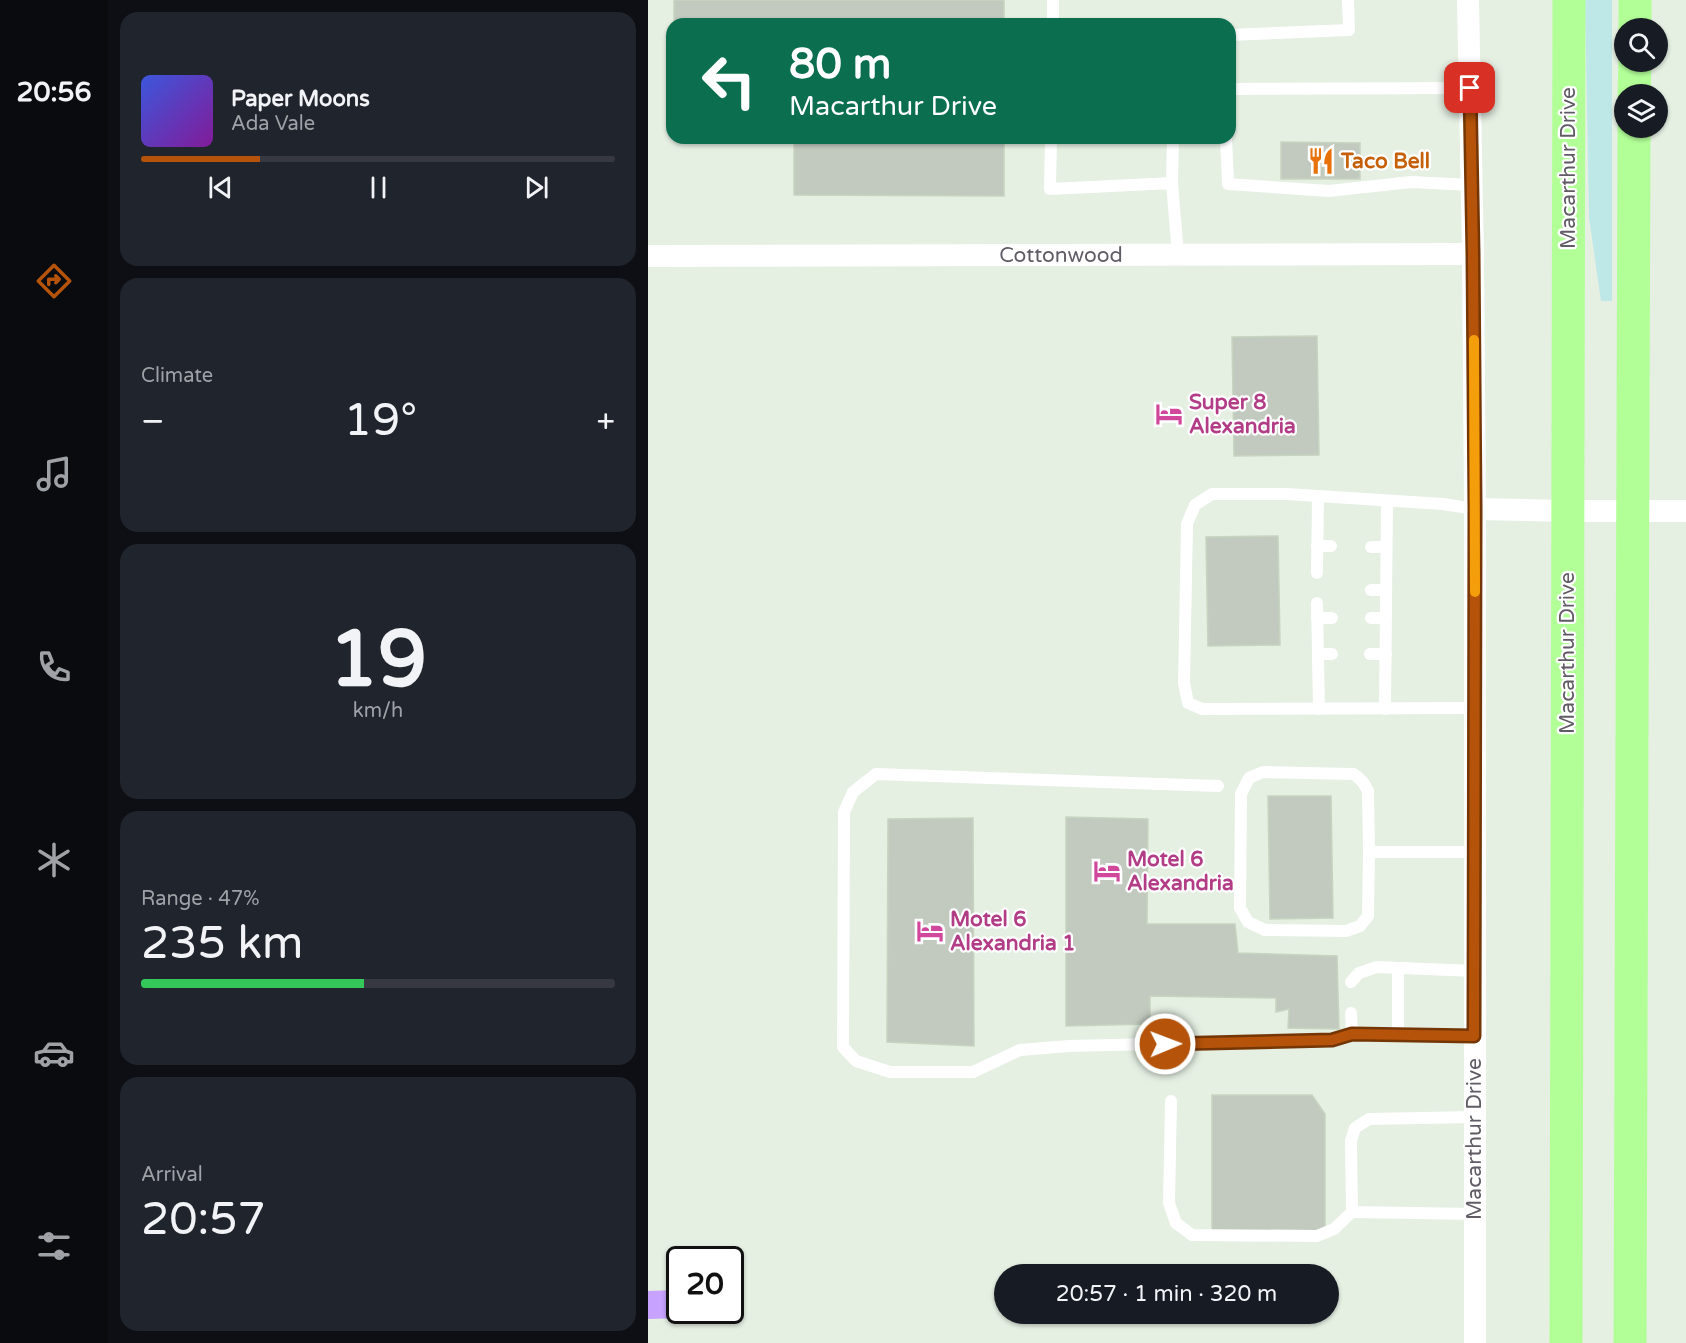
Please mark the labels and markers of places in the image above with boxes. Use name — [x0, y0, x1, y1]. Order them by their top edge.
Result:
pin — [1444, 62, 1495, 113]
restaurant icon: Taco Bell — [1306, 146, 1336, 176]
place label: Taco Bell — [1340, 149, 1430, 174]
place label: Super 8 Alexandria — [1189, 390, 1296, 439]
hotel icon: Super 8 Alexandria — [1154, 399, 1184, 429]
place label: Motel 6 Alexandria — [1127, 847, 1234, 896]
hotel icon: Motel 6 Alexandria — [1092, 856, 1122, 886]
place label: Motel 6 Alexandria 1 — [950, 907, 1075, 956]
hotel icon: Motel 6 Alexandria 1 — [915, 916, 945, 946]

